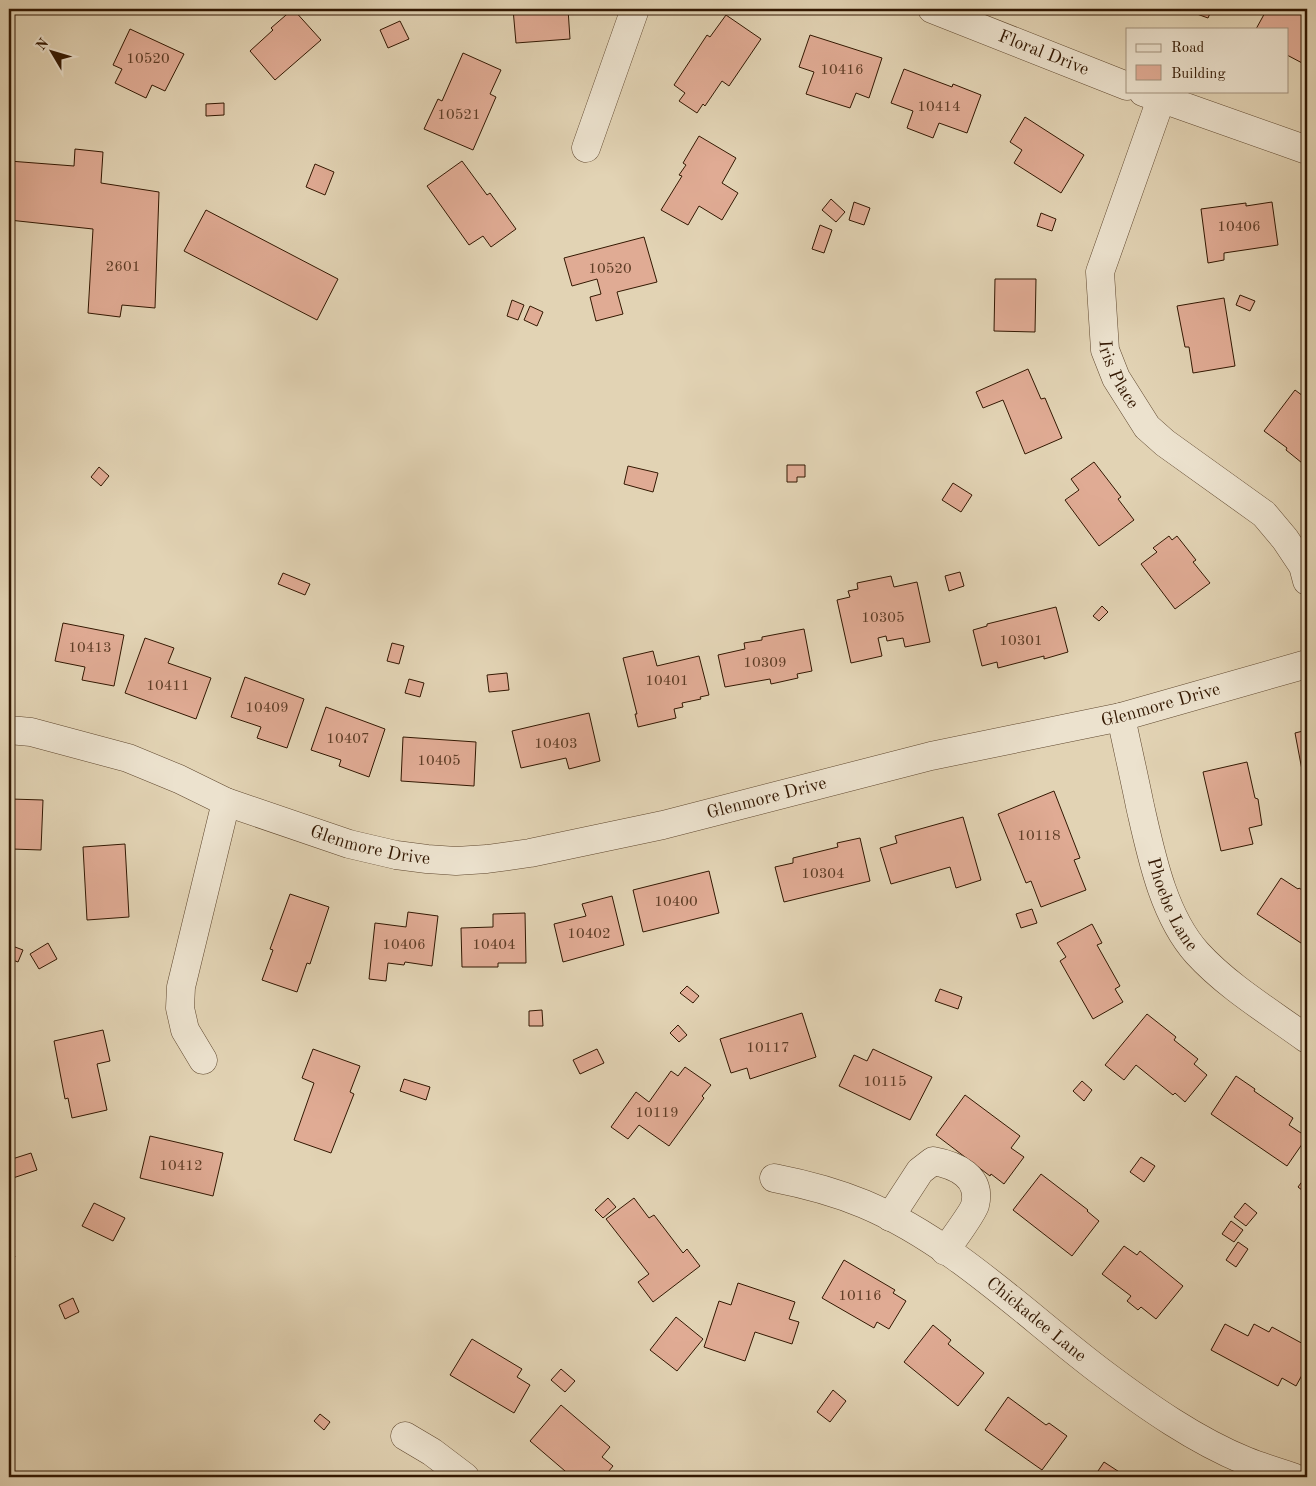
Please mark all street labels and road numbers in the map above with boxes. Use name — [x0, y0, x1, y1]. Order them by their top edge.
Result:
street label: Floral Drive — [996, 27, 1091, 79]
street label: Iris Place — [1095, 340, 1142, 412]
street label: Glenmore Drive — [1099, 680, 1222, 730]
street label: Glenmore Drive — [705, 774, 829, 822]
street label: Glenmore Drive — [308, 822, 431, 868]
street label: Phoebe Lane — [1144, 856, 1201, 955]
street label: Chickadee Lane — [983, 1274, 1089, 1366]

